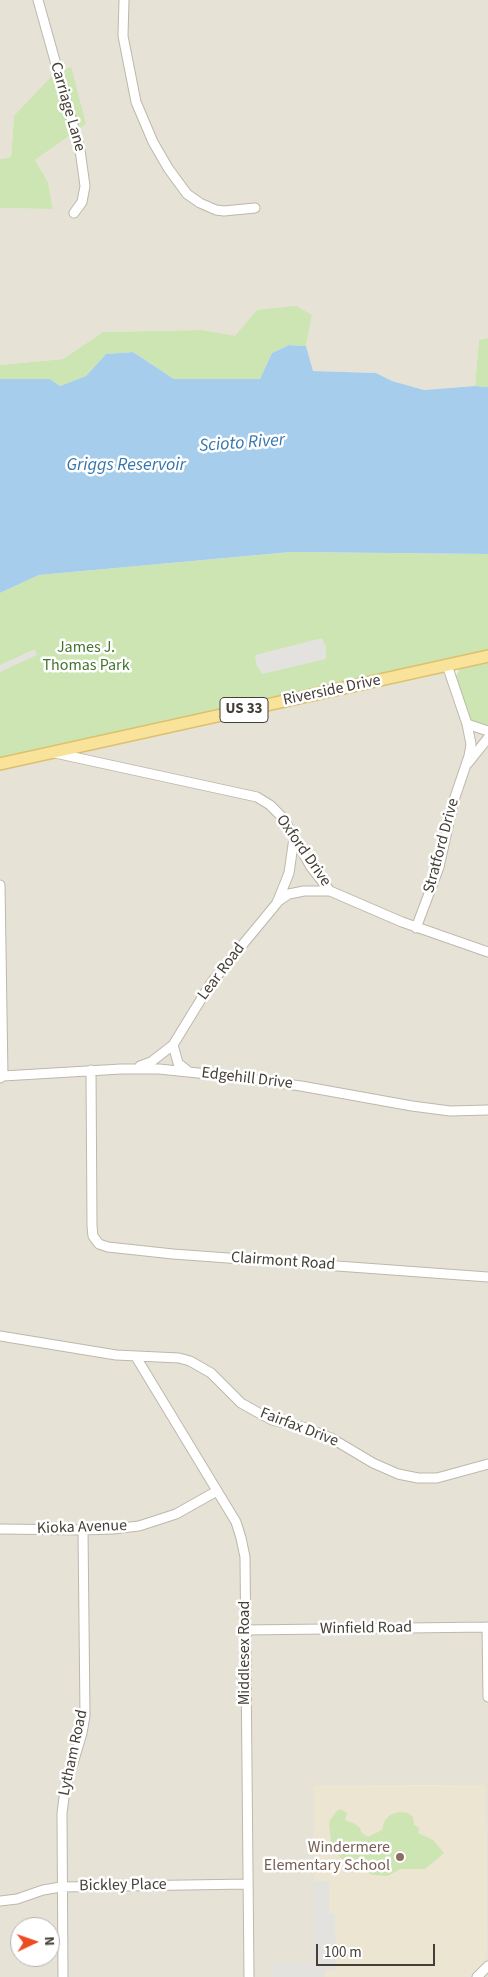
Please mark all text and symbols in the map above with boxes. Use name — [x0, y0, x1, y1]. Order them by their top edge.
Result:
street label: Carriage Lane — [45, 60, 89, 154]
water label: Scioto River — [198, 430, 286, 458]
water label: Griggs Reservoir — [66, 455, 186, 477]
park label: James J. Thomas Park — [42, 638, 130, 676]
street label: Riverside Drive — [281, 671, 383, 711]
road number: US 33 — [220, 698, 268, 722]
street label: Stratford Drive — [420, 797, 464, 895]
street label: Oxford Drive — [271, 812, 335, 890]
street label: Lear Road — [194, 940, 250, 1004]
street label: Edgehill Drive — [200, 1064, 294, 1094]
street label: Clairmont Road — [230, 1249, 336, 1275]
street label: Fairfax Drive — [257, 1404, 341, 1452]
street label: Kioka Avenue — [37, 1517, 127, 1539]
street label: Middlesex Road — [235, 1601, 255, 1705]
street label: Winfield Road — [320, 1619, 412, 1639]
street label: Lytham Road — [55, 1708, 93, 1798]
place label: Windermere Elementary School — [264, 1838, 390, 1876]
marker: Windermere Elementary School — [394, 1851, 406, 1863]
street label: Bickley Place — [79, 1876, 167, 1896]
north arrow — [10, 1917, 60, 1967]
scale bar — [318, 1934, 437, 1966]
text: N — [39, 1936, 59, 1946]
text: 100 m — [324, 1942, 362, 1963]

